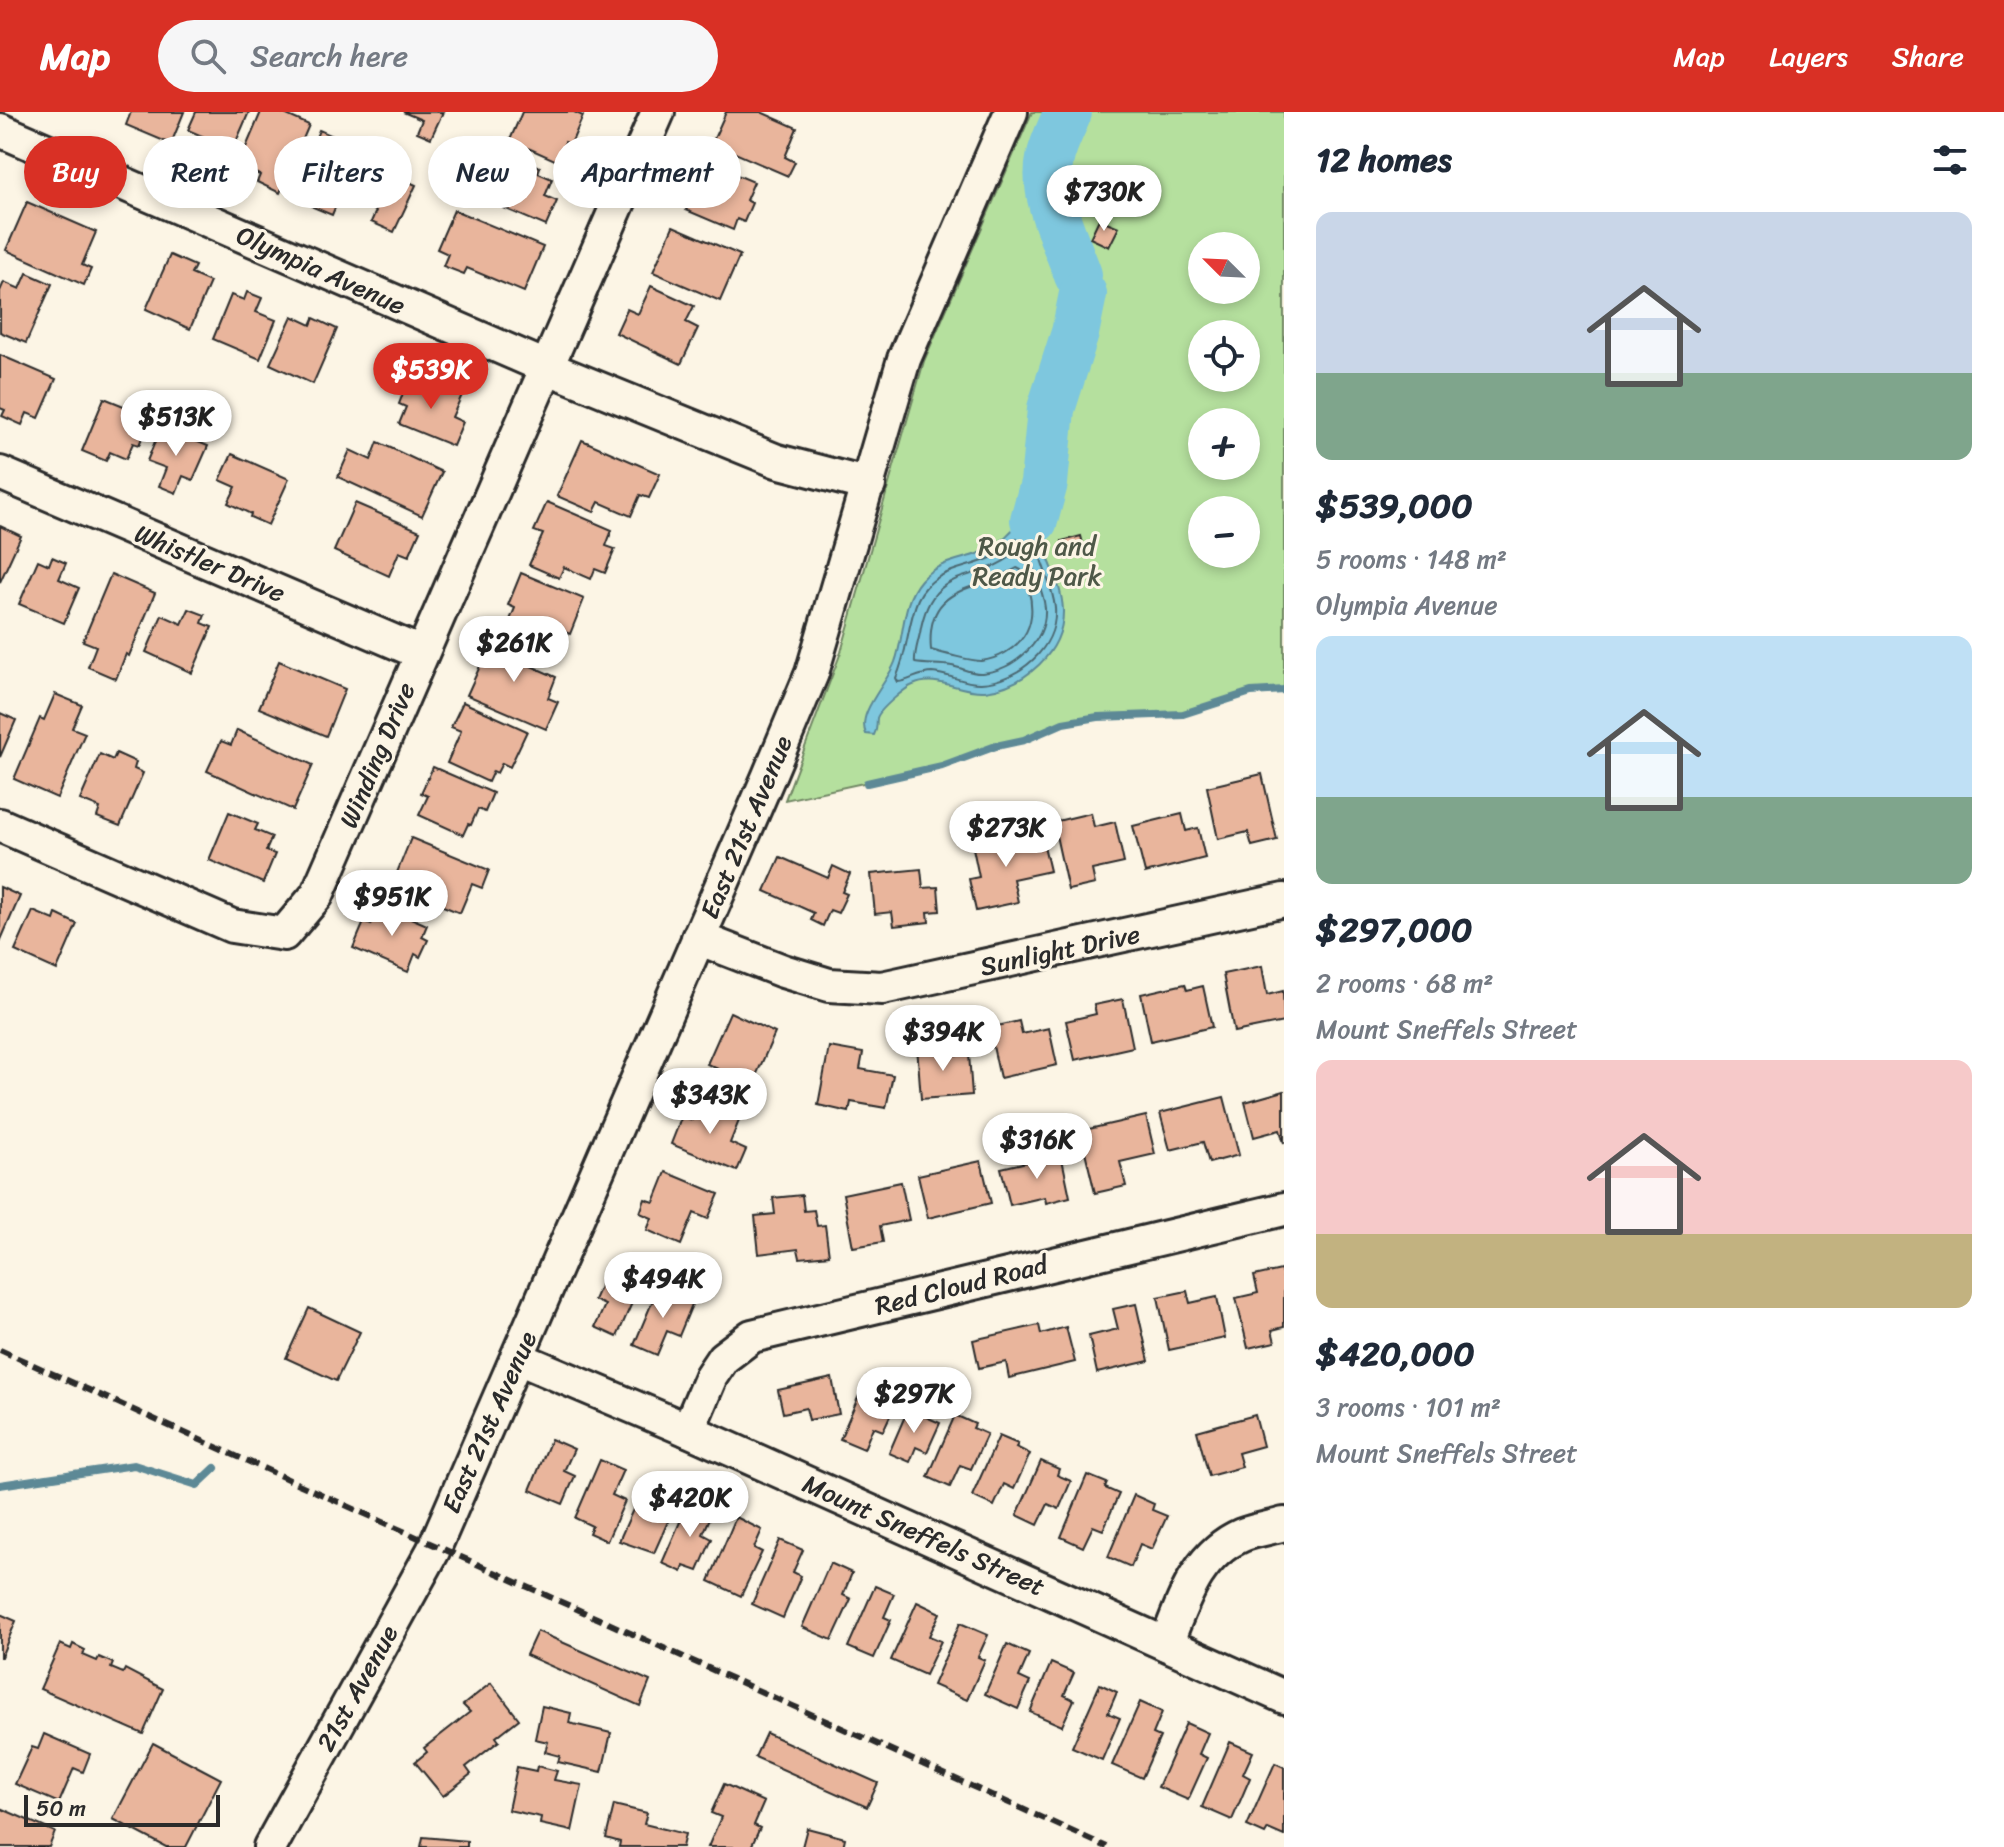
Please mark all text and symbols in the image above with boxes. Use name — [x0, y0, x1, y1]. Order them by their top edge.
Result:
search box — [158, 20, 718, 92]
text: Map — [40, 23, 110, 90]
text: Search here — [250, 29, 408, 83]
text: Map — [1673, 32, 1725, 81]
text: Layers — [1769, 32, 1848, 81]
text: Share — [1892, 32, 1964, 81]
icon: search — [186, 34, 230, 78]
text: 12 homes — [1316, 130, 1452, 190]
chip: Buy — [24, 136, 127, 208]
chip: Rent — [143, 136, 258, 208]
chip: Filters — [274, 136, 412, 208]
chip: New — [428, 136, 537, 208]
chip: Apartment — [553, 136, 741, 208]
icon: filters — [1928, 138, 1972, 182]
pin: $730K — [1048, 165, 1160, 233]
text: $730K — [1065, 168, 1143, 214]
street label: Olympia Avenue — [229, 212, 413, 328]
north arrow — [1188, 232, 1260, 304]
map controls — [1188, 232, 1260, 568]
icon: home — [1572, 264, 1716, 408]
button: locate — [1188, 320, 1260, 392]
pin: $539K — [375, 343, 487, 411]
text: $539K — [391, 346, 471, 392]
pin: $513K — [120, 390, 232, 458]
text: $513K — [139, 393, 213, 439]
button: + — [1188, 408, 1260, 480]
text: $539,000 — [1316, 476, 1473, 536]
button: − — [1188, 496, 1260, 568]
street label: Whistler Drive — [127, 511, 293, 615]
park label: Rough and Ready Park — [973, 523, 1102, 599]
text: 5 rooms · 148 m² — [1316, 536, 1507, 582]
text: Olympia Avenue — [1316, 582, 1498, 628]
pin: $261K — [458, 616, 570, 684]
text: $261K — [477, 619, 551, 665]
street label: Winding Drive — [326, 675, 428, 835]
icon: home — [1572, 688, 1716, 832]
street label: East 21st Avenue — [687, 728, 806, 926]
pin: $273K — [950, 801, 1062, 869]
text: $273K — [967, 804, 1045, 850]
pin: $951K — [336, 870, 448, 938]
text: $951K — [354, 873, 430, 919]
text: $297,000 — [1316, 900, 1472, 960]
street label: Sunlight Drive — [976, 911, 1144, 989]
text: 2 rooms · 68 m² — [1316, 960, 1493, 1006]
pin: $394K — [887, 1005, 999, 1073]
text: Mount Sneffels Street — [1316, 1006, 1578, 1052]
text: $394K — [903, 1008, 983, 1054]
pin: $343K — [654, 1068, 766, 1136]
text: $343K — [671, 1071, 749, 1117]
icon: home — [1572, 1112, 1716, 1256]
pin: $316K — [981, 1113, 1093, 1181]
text: $316K — [1000, 1116, 1074, 1162]
street label: Red Cloud Road — [870, 1241, 1054, 1329]
pin: $494K — [607, 1252, 719, 1320]
text: $494K — [622, 1255, 704, 1301]
street label: East 21st Avenue — [428, 1323, 550, 1521]
text: $420,000 — [1316, 1324, 1475, 1384]
pin: $297K — [858, 1367, 970, 1435]
text: $297K — [874, 1370, 954, 1416]
text: 3 rooms · 101 m² — [1316, 1384, 1501, 1430]
text: Mount Sneffels Street — [1316, 1430, 1578, 1476]
street label: Mount Sneffels Street — [795, 1461, 1053, 1609]
pin: $420K — [634, 1471, 746, 1539]
text: $420K — [650, 1474, 731, 1520]
street label: 21st Avenue — [303, 1616, 411, 1760]
text: 50 m — [36, 1789, 86, 1828]
scale bar — [24, 1791, 220, 1827]

